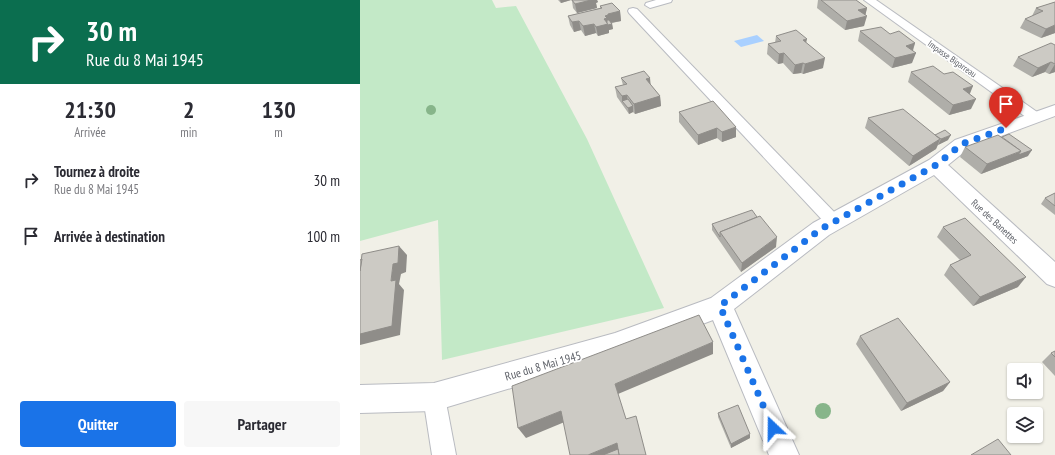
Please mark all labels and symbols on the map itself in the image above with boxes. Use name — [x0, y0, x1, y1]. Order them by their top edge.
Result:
street label: Impasse Bigarreau — [926, 38, 979, 80]
pin — [989, 87, 1023, 128]
street label: Rue des Banettes — [968, 196, 1021, 247]
street label: Rue du 8 Mai 1945 — [503, 347, 583, 384]
position arrow — [752, 407, 794, 449]

